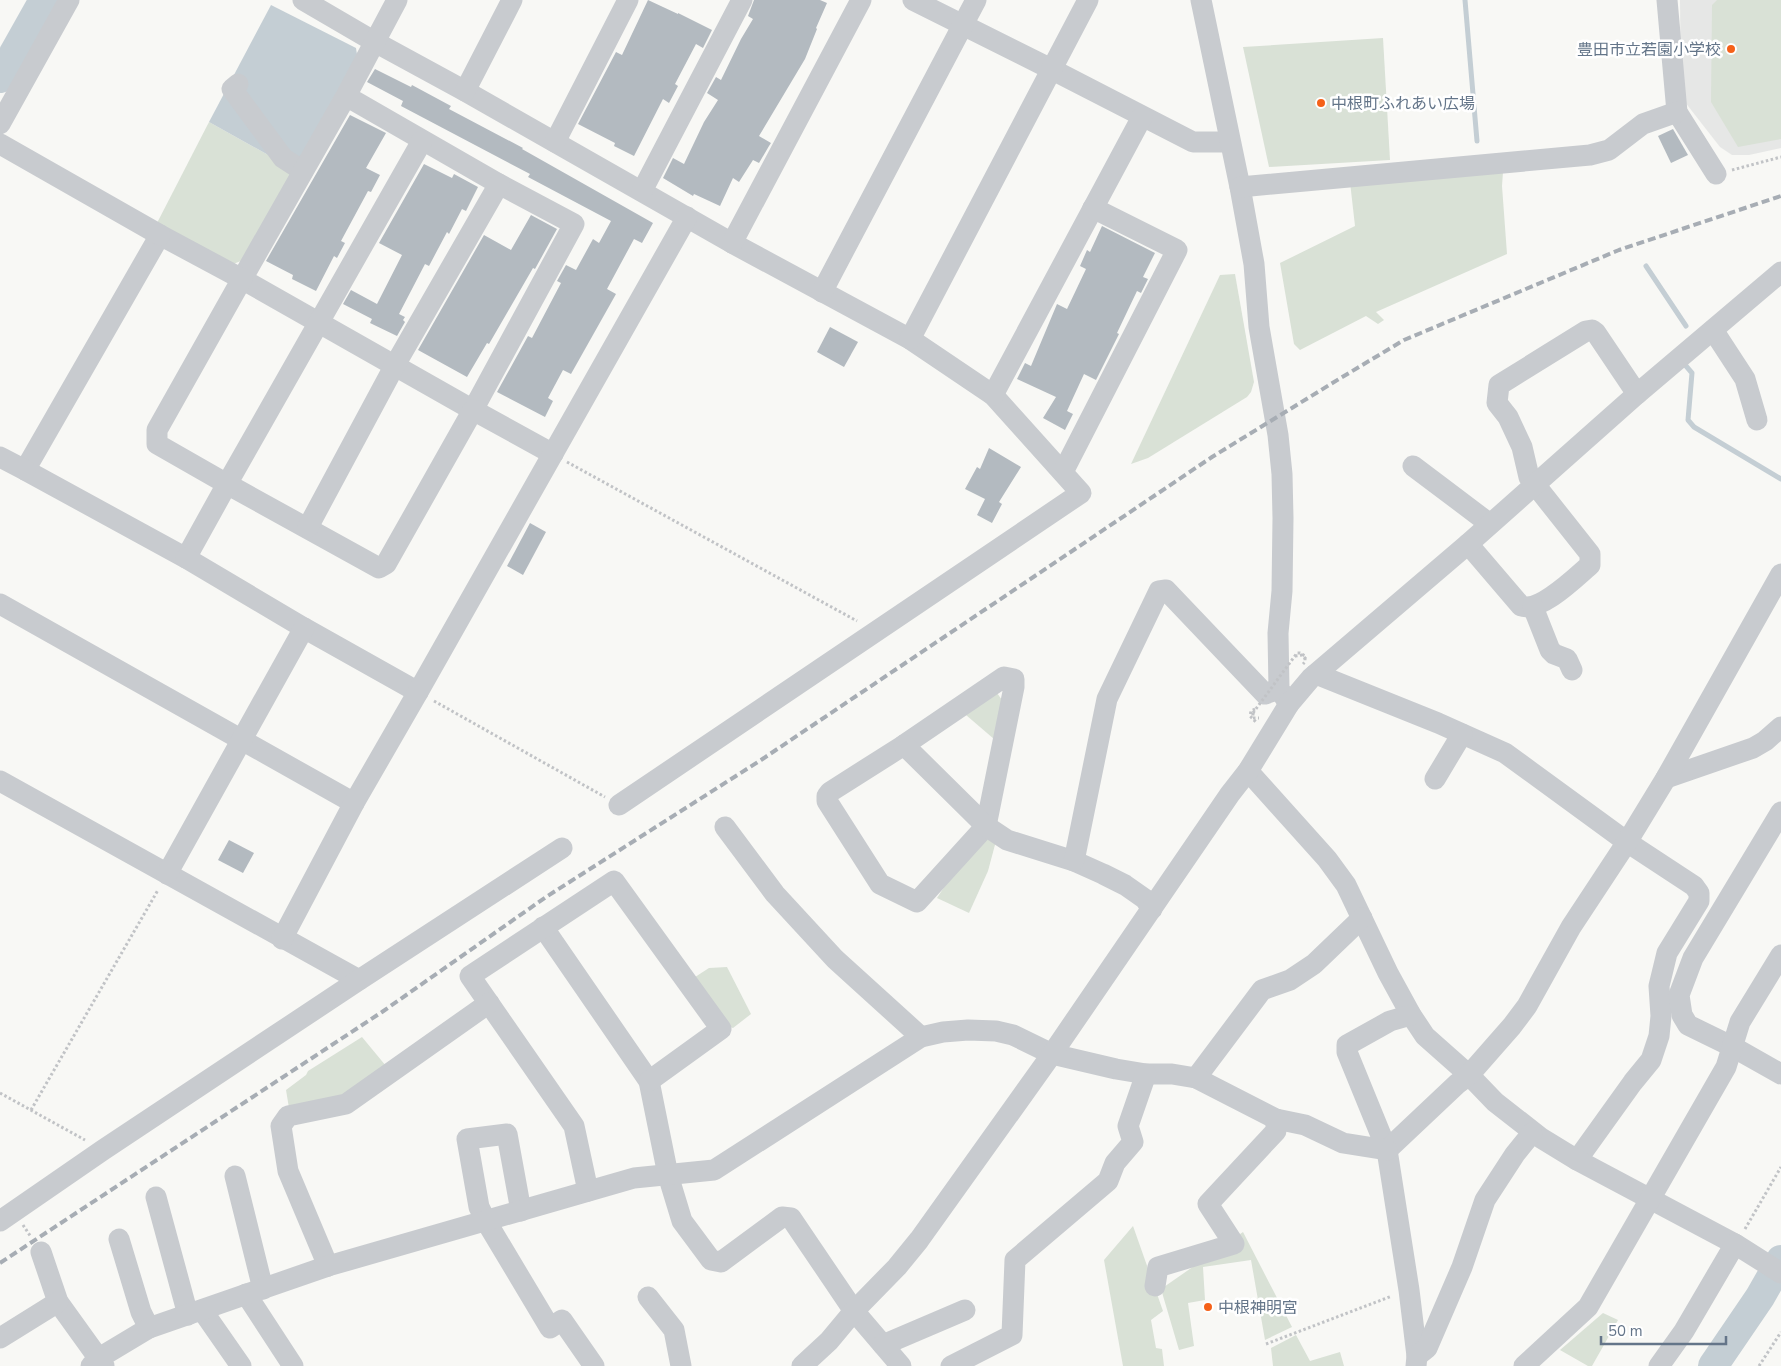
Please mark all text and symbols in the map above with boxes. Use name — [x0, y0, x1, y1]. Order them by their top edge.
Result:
place label: 豊田市立若園小学校 — [1577, 39, 1721, 61]
marker: 豊田市立若園小学校 — [1725, 43, 1737, 55]
place label: 中根町ふれあい広場 — [1331, 93, 1475, 115]
marker: 中根町ふれあい広場 — [1315, 97, 1327, 109]
place label: 中根神明宮 — [1218, 1297, 1298, 1319]
marker: 中根神明宮 — [1202, 1301, 1214, 1313]
scale bar — [1601, 1314, 1726, 1346]
text: 50 m — [1608, 1321, 1643, 1341]

